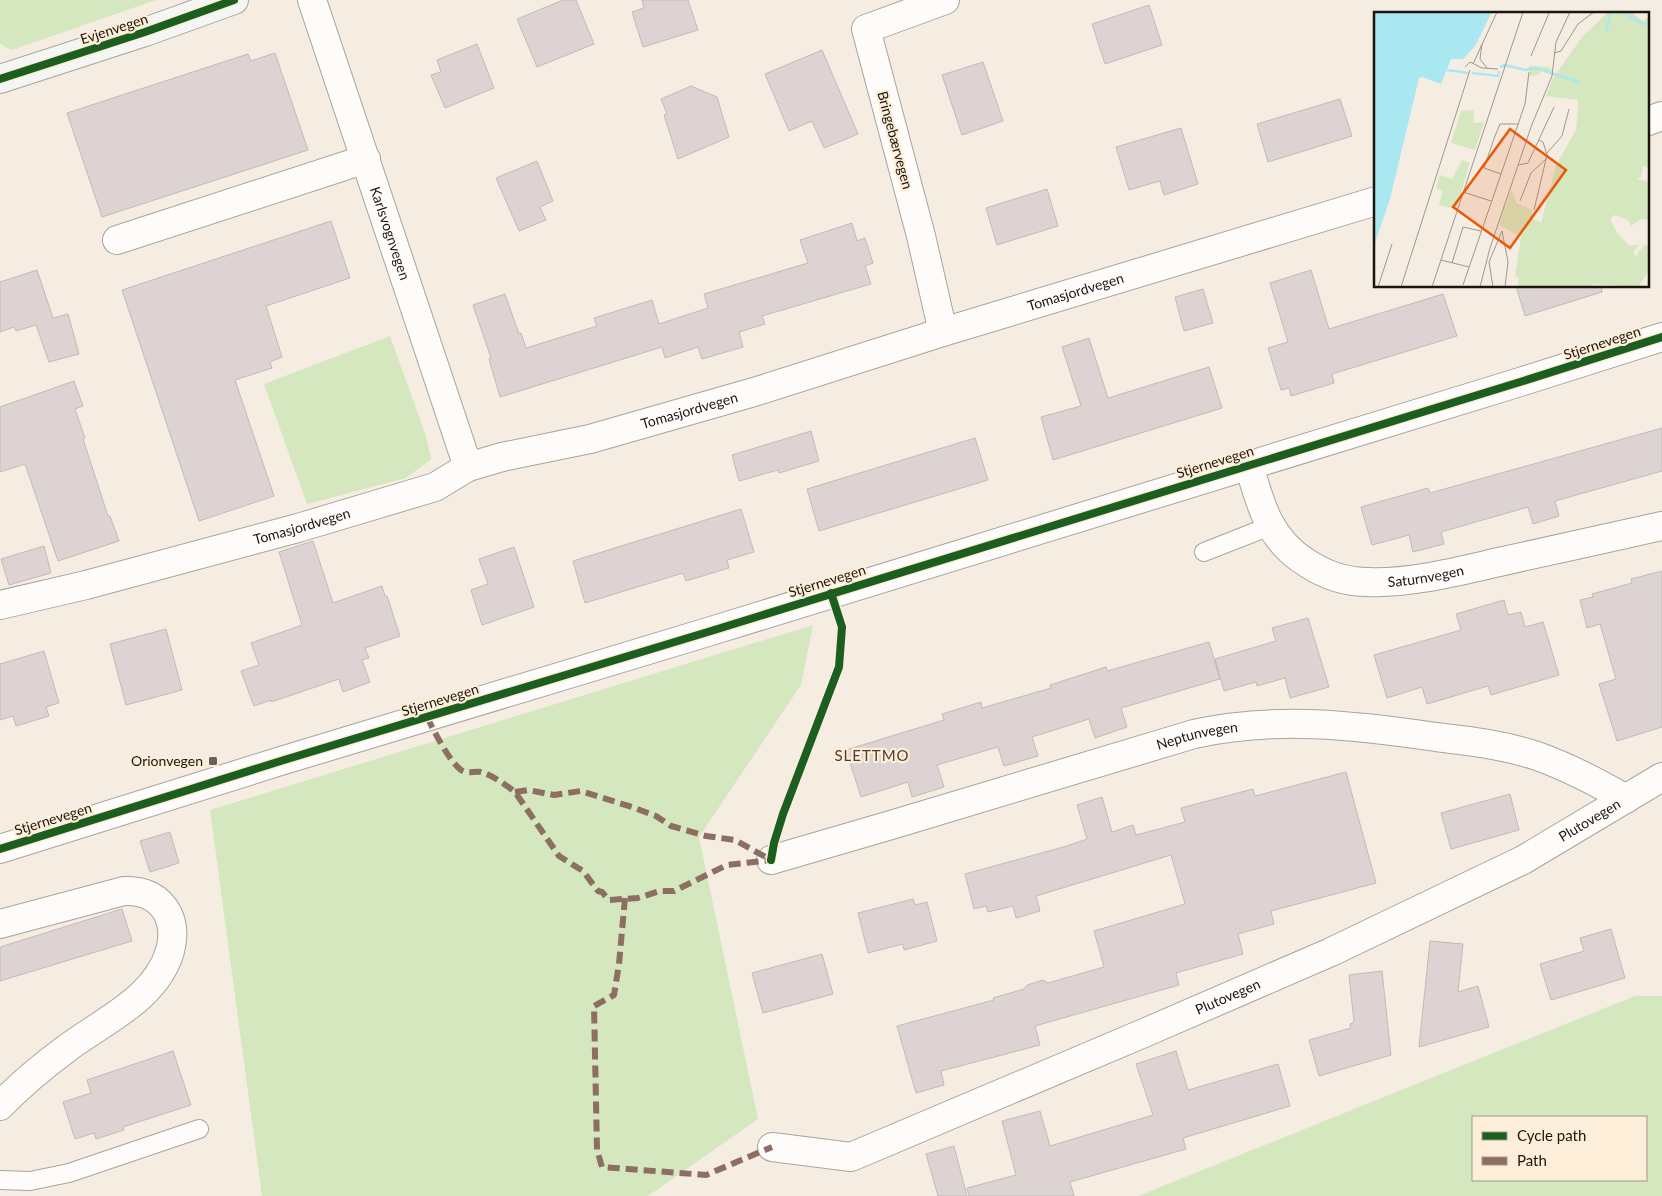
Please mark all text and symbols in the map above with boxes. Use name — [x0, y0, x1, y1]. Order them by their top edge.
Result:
street label: Evjenvegen — [78, 10, 150, 47]
inset map — [1374, 12, 1650, 288]
street label: Bringebærvegen — [874, 89, 917, 191]
street label: Karlsvognvegen — [367, 184, 414, 282]
street label: Tomasjordvegen — [1025, 269, 1126, 314]
street label: Stjernevegen — [1561, 322, 1643, 363]
street label: Tomasjordvegen — [639, 388, 740, 432]
street label: Stjernevegen — [1174, 442, 1256, 481]
street label: Tomasjordvegen — [251, 504, 352, 548]
street label: Stjernevegen — [786, 561, 868, 600]
street label: Saturnvegen — [1387, 561, 1465, 590]
street label: Stjernevegen — [399, 680, 481, 719]
street label: Neptunvegen — [1154, 718, 1239, 753]
district label: SLETTMO — [834, 746, 910, 764]
place label: Orionvegen — [131, 752, 203, 769]
marker: Orionvegen — [207, 755, 219, 767]
street label: Plutovegen — [1555, 795, 1623, 845]
street label: Stjernevegen — [12, 799, 94, 838]
street label: Plutovegen — [1192, 975, 1263, 1018]
legend — [1472, 1116, 1647, 1181]
text: Cycle path — [1517, 1126, 1586, 1144]
text: Path — [1517, 1151, 1547, 1169]

